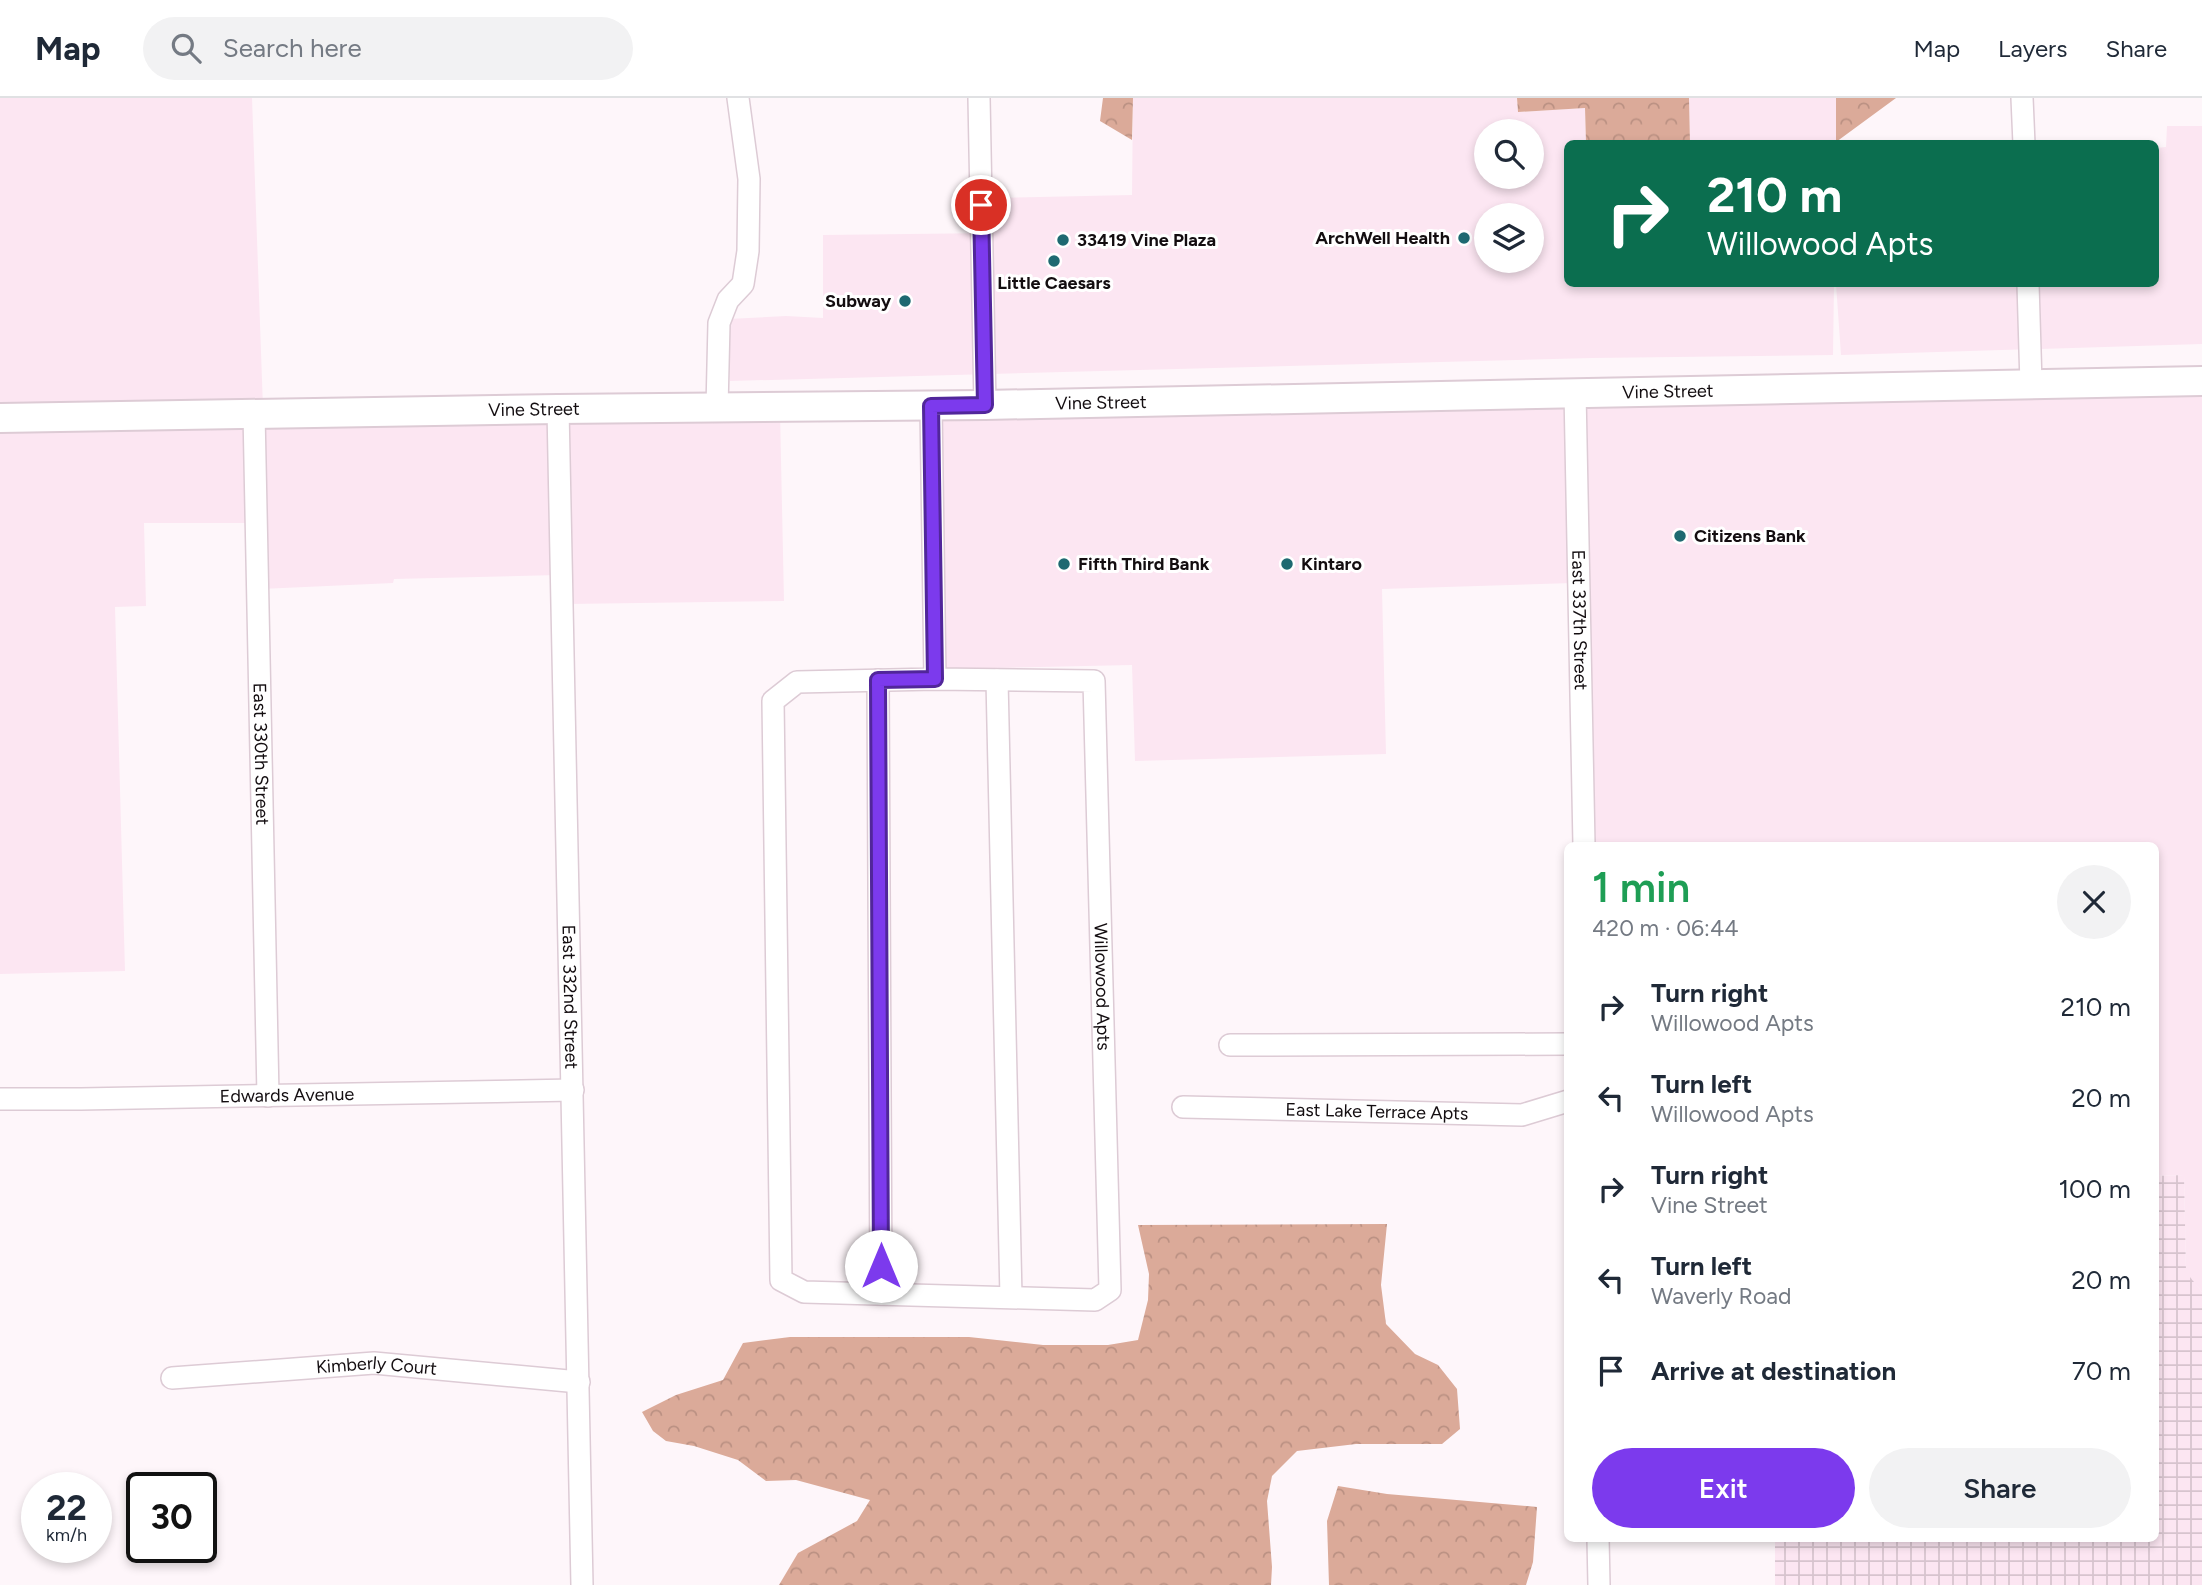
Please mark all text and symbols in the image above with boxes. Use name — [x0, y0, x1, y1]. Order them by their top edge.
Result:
search box — [143, 17, 633, 80]
text: Map — [35, 29, 101, 68]
icon: search — [167, 29, 205, 67]
text: Search here — [223, 32, 362, 64]
text: Map — [1913, 34, 1960, 63]
text: Layers — [1998, 34, 2067, 63]
text: Share — [2105, 34, 2167, 63]
map controls — [1474, 119, 1544, 273]
button: search — [1474, 119, 1544, 189]
text: 210 m — [1707, 165, 1842, 224]
icon: right — [1592, 168, 1683, 259]
pin — [951, 175, 1011, 235]
icon: arrive — [962, 186, 1000, 224]
button: layers — [1474, 203, 1544, 273]
text: Willowood Apts — [1707, 225, 1933, 263]
place label: ArchWell Health — [1315, 227, 1450, 249]
place label: 33419 Vine Plaza — [1077, 229, 1216, 251]
marker: ArchWell Health — [1456, 230, 1472, 246]
marker: 33419 Vine Plaza — [1055, 232, 1071, 248]
marker: Little Caesars — [1046, 253, 1062, 269]
place label: Little Caesars — [997, 272, 1111, 294]
place label: Subway — [825, 290, 892, 312]
marker: Subway — [897, 293, 913, 309]
street label: Vine Street — [1622, 380, 1714, 403]
street label: Vine Street — [1055, 391, 1147, 415]
street label: Vine Street — [488, 398, 580, 421]
place label: Citizens Bank — [1694, 525, 1806, 547]
marker: Citizens Bank — [1672, 528, 1688, 544]
street label: East 337th Street — [1567, 549, 1592, 691]
place label: Fifth Third Bank — [1078, 553, 1210, 575]
place label: Kintaro — [1301, 553, 1362, 575]
marker: Fifth Third Bank — [1056, 556, 1072, 572]
marker: Kintaro — [1279, 556, 1295, 572]
street label: East 330th Street — [249, 683, 273, 826]
text: 1 min — [1592, 862, 1690, 913]
button: close — [2057, 865, 2131, 939]
text: 420 m · 06:44 — [1592, 914, 1739, 942]
street label: Willowood Apts — [1089, 923, 1115, 1051]
street label: East 332nd Street — [558, 924, 582, 1070]
text: Turn right — [1651, 977, 1768, 1009]
icon: right — [1592, 988, 1630, 1026]
text: 210 m — [2061, 991, 2131, 1023]
text: Willowood Apts — [1651, 1009, 1814, 1037]
text: Turn left — [1651, 1068, 1752, 1100]
icon: left — [1592, 1079, 1630, 1117]
text: 20 m — [2071, 1082, 2131, 1114]
street label: Edwards Avenue — [219, 1083, 355, 1107]
street label: East Lake Terrace Apts — [1285, 1098, 1469, 1125]
text: Willowood Apts — [1651, 1100, 1814, 1128]
text: Turn right — [1651, 1159, 1768, 1191]
icon: right — [1592, 1170, 1630, 1208]
text: 100 m — [2058, 1173, 2131, 1205]
text: Vine Street — [1651, 1191, 1768, 1219]
position arrow — [844, 1229, 918, 1303]
text: Turn left — [1651, 1250, 1752, 1282]
icon: left — [1592, 1261, 1630, 1299]
text: 20 m — [2071, 1264, 2131, 1296]
text: Waverly Road — [1651, 1282, 1792, 1310]
street label: Kimberly Court — [315, 1352, 438, 1380]
icon: arrive — [1592, 1352, 1630, 1390]
text: Arrive at destination — [1651, 1355, 1896, 1387]
text: 70 m — [2072, 1355, 2131, 1387]
button: Exit — [1592, 1448, 1855, 1528]
button: Share — [1869, 1448, 2131, 1528]
speed limit sign: 30 — [126, 1472, 217, 1563]
text: 22 — [46, 1487, 87, 1529]
text: km/h — [46, 1524, 87, 1546]

